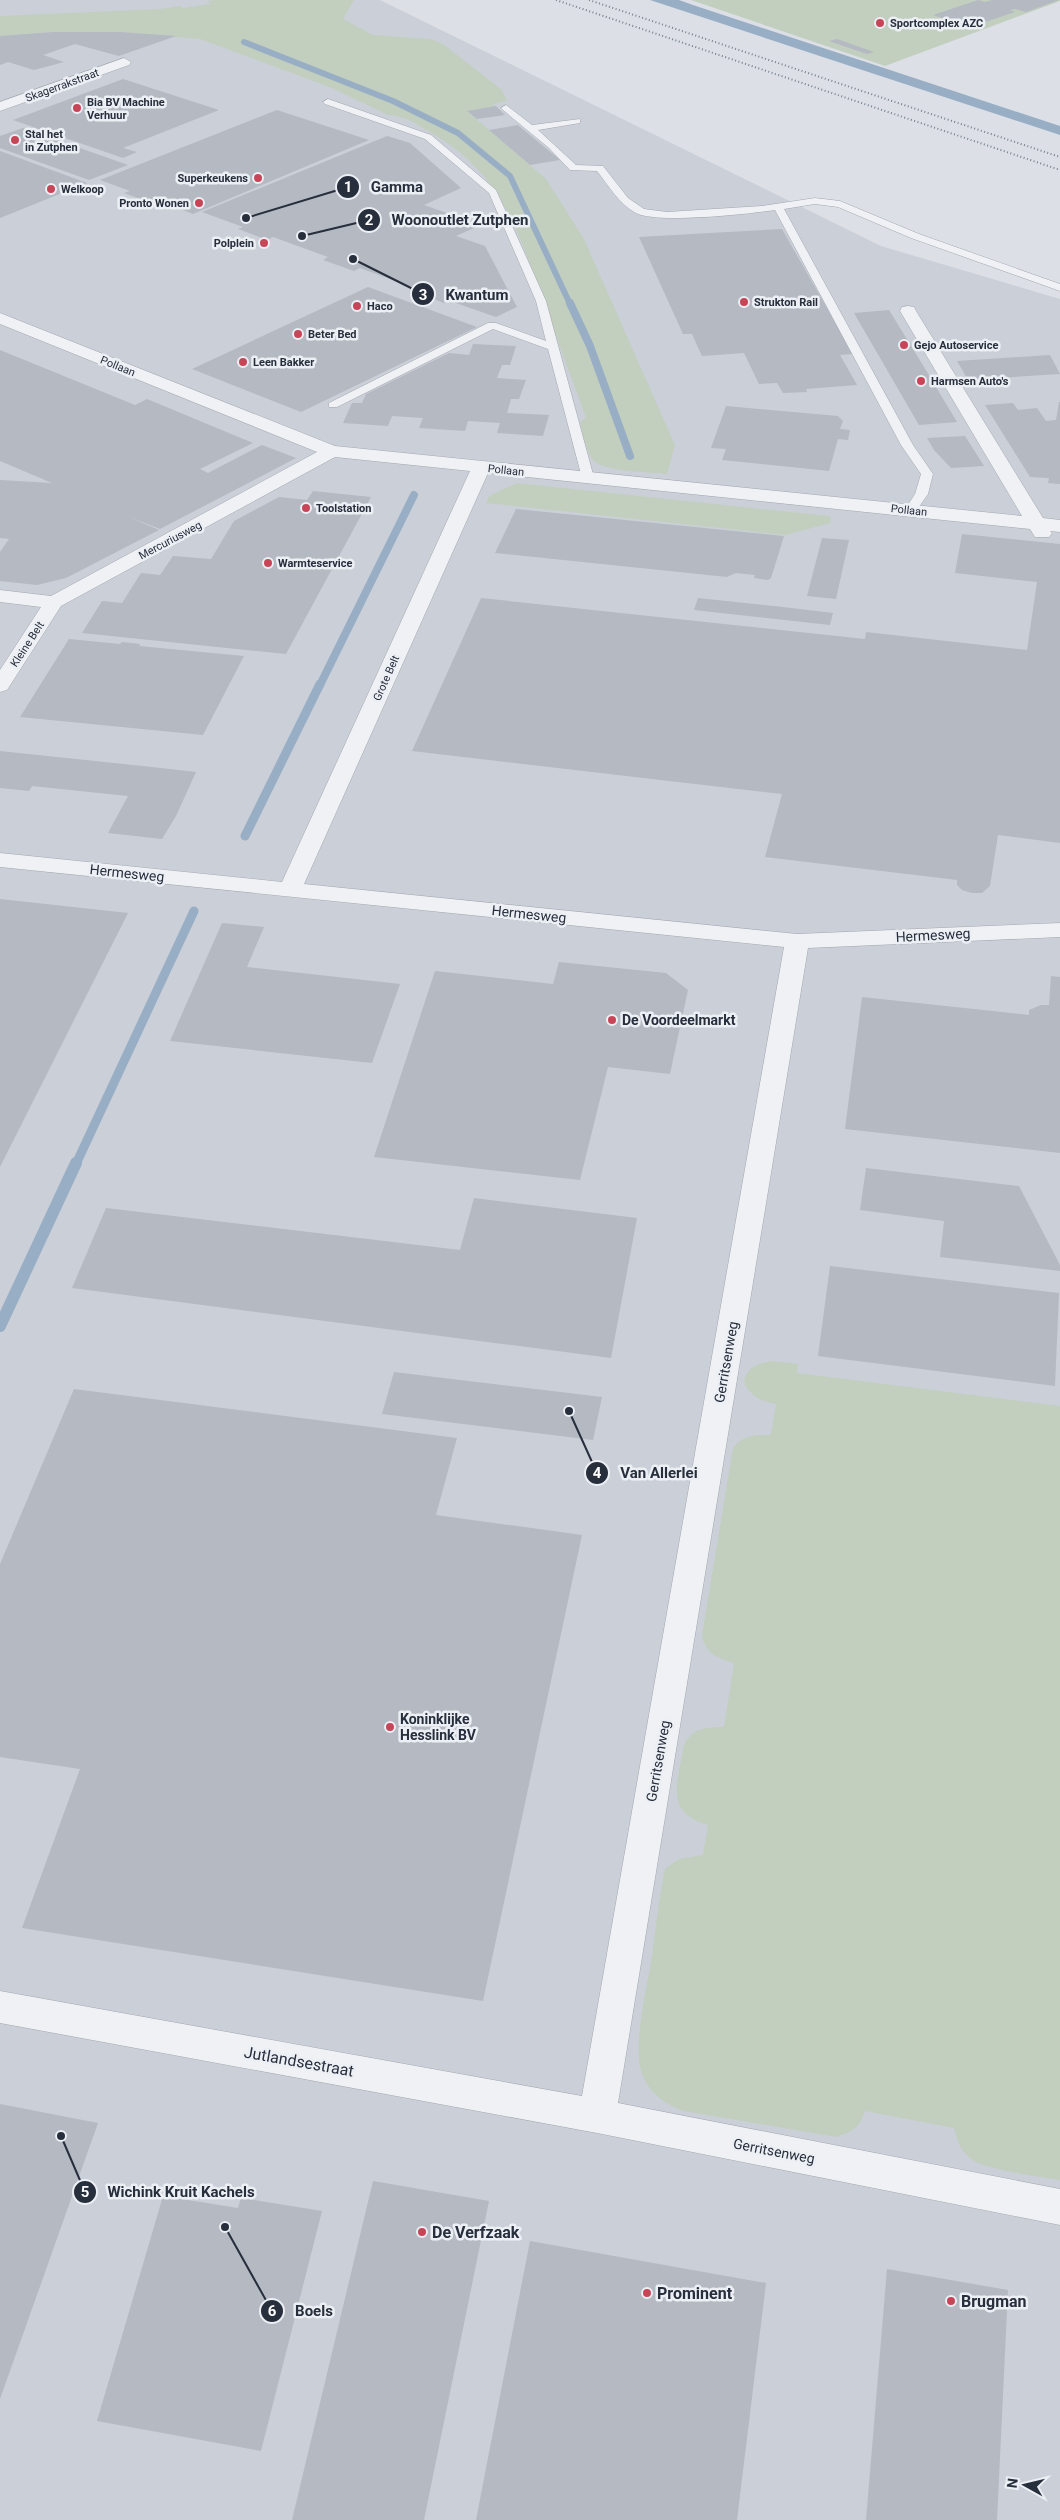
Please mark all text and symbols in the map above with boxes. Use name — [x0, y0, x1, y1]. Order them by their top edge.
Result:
marker: Sportcomplex AZC — [874, 17, 886, 29]
place label: Sportcomplex AZC — [890, 17, 983, 30]
street label: Skagerrakstraat — [24, 66, 101, 105]
place label: Bia BV Machine Verhuur — [87, 96, 165, 122]
marker: Bia BV Machine Verhuur — [71, 102, 83, 114]
place label: Stal het in Zutphen — [25, 128, 78, 154]
marker: Stal het in Zutphen — [9, 134, 21, 146]
place label: Superkeukens — [178, 172, 248, 185]
marker: Superkeukens — [252, 172, 264, 184]
callout: Gamma — [336, 172, 433, 202]
text: 1 — [344, 178, 352, 196]
text: Gamma — [371, 178, 423, 196]
marker: Welkoop — [45, 183, 57, 195]
place label: Welkoop — [61, 183, 104, 196]
place label: Pronto Wonen — [119, 197, 189, 210]
marker: Pronto Wonen — [193, 197, 205, 209]
callout: Woonoutlet Zutphen — [356, 205, 538, 235]
text: 2 — [365, 211, 374, 229]
text: Woonoutlet Zutphen — [392, 211, 528, 229]
place label: Polplein — [214, 237, 254, 250]
marker: Polplein — [258, 237, 270, 249]
callout: Kwantum — [410, 279, 518, 309]
text: 3 — [419, 286, 427, 304]
text: Kwantum — [446, 286, 509, 304]
marker: Strukton Rail — [738, 296, 750, 308]
place label: Strukton Rail — [754, 296, 818, 309]
marker: Haco — [351, 300, 363, 312]
place label: Haco — [367, 300, 393, 313]
marker: Beter Bed — [292, 328, 304, 340]
place label: Beter Bed — [308, 328, 357, 341]
marker: Gejo Autoservice — [898, 339, 910, 351]
place label: Gejo Autoservice — [914, 339, 998, 352]
street label: Pollaan — [98, 354, 137, 379]
marker: Leen Bakker — [237, 356, 249, 368]
place label: Leen Bakker — [253, 356, 314, 369]
marker: Harmsen Auto's — [915, 375, 927, 387]
place label: Harmsen Auto's — [931, 375, 1009, 388]
street label: Pollaan — [487, 462, 525, 479]
marker: Toolstation — [300, 502, 312, 514]
place label: Toolstation — [316, 502, 371, 515]
street label: Pollaan — [890, 502, 928, 519]
street label: Mercuriusweg — [137, 518, 204, 562]
marker: Warmteservice — [262, 557, 274, 569]
place label: Warmteservice — [278, 557, 352, 570]
street label: Kleine Belt — [8, 619, 47, 669]
street label: Grote Belt — [371, 653, 402, 703]
street label: Hermesweg — [89, 861, 165, 885]
street label: Hermesweg — [491, 902, 567, 926]
street label: Hermesweg — [895, 925, 971, 945]
place label: De Voordeelmarkt — [622, 1012, 736, 1028]
marker: De Voordeelmarkt — [606, 1014, 618, 1026]
street label: Gerritsenweg — [711, 1320, 741, 1404]
callout: Van Allerlei — [585, 1458, 707, 1488]
text: 4 — [593, 1464, 602, 1482]
text: Van Allerlei — [620, 1464, 698, 1482]
place label: Koninklijke Hesslink BV — [400, 1711, 477, 1743]
street label: Gerritsenweg — [643, 1719, 673, 1803]
marker: Koninklijke Hesslink BV — [384, 1721, 396, 1733]
street label: Jutlandsestraat — [242, 2042, 355, 2081]
street label: Gerritsenweg — [732, 2135, 816, 2167]
callout: Wichink Kruit Kachels — [73, 2177, 265, 2207]
text: 5 — [81, 2183, 89, 2201]
text: Wichink Kruit Kachels — [107, 2183, 255, 2201]
place label: De Verfzaak — [432, 2223, 520, 2242]
marker: De Verfzaak — [416, 2226, 428, 2238]
place label: Prominent — [657, 2284, 733, 2303]
marker: Prominent — [641, 2287, 653, 2299]
place label: Brugman — [961, 2292, 1027, 2311]
marker: Brugman — [945, 2295, 957, 2307]
callout: Boels — [260, 2296, 343, 2326]
text: 6 — [268, 2302, 277, 2320]
text: Boels — [295, 2302, 333, 2320]
north arrow — [1000, 2460, 1050, 2510]
text: N — [1004, 2477, 1021, 2489]

